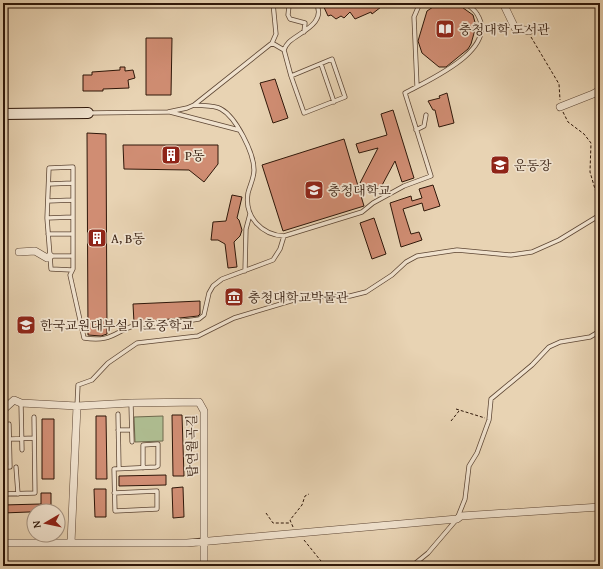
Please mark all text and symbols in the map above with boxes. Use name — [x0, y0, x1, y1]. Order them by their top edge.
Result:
library icon: 충청대학 도서관 — [434, 18, 456, 40]
place label: 충청대학 도서관 — [459, 20, 550, 39]
building icon: P동 — [160, 144, 182, 166]
place label: P동 — [185, 146, 205, 165]
school or university icon: 운동장 — [489, 154, 511, 176]
place label: 운동장 — [514, 156, 552, 175]
school or university icon: 충청대학교 — [303, 179, 325, 201]
place label: 충청대학교 — [328, 181, 391, 200]
building icon: A, B동 — [86, 227, 108, 249]
place label: A, B동 — [111, 229, 145, 248]
museum icon: 충청대학교박물관 — [223, 286, 245, 308]
place label: 충청대학교박물관 — [248, 288, 349, 307]
school or university icon: 한국교원대부설 미호중학교 — [15, 314, 37, 336]
place label: 한국교원대부설 미호중학교 — [40, 316, 194, 335]
street label: 탑연월곡길 — [182, 414, 202, 478]
north arrow — [26, 503, 66, 543]
text: N — [28, 519, 45, 529]

